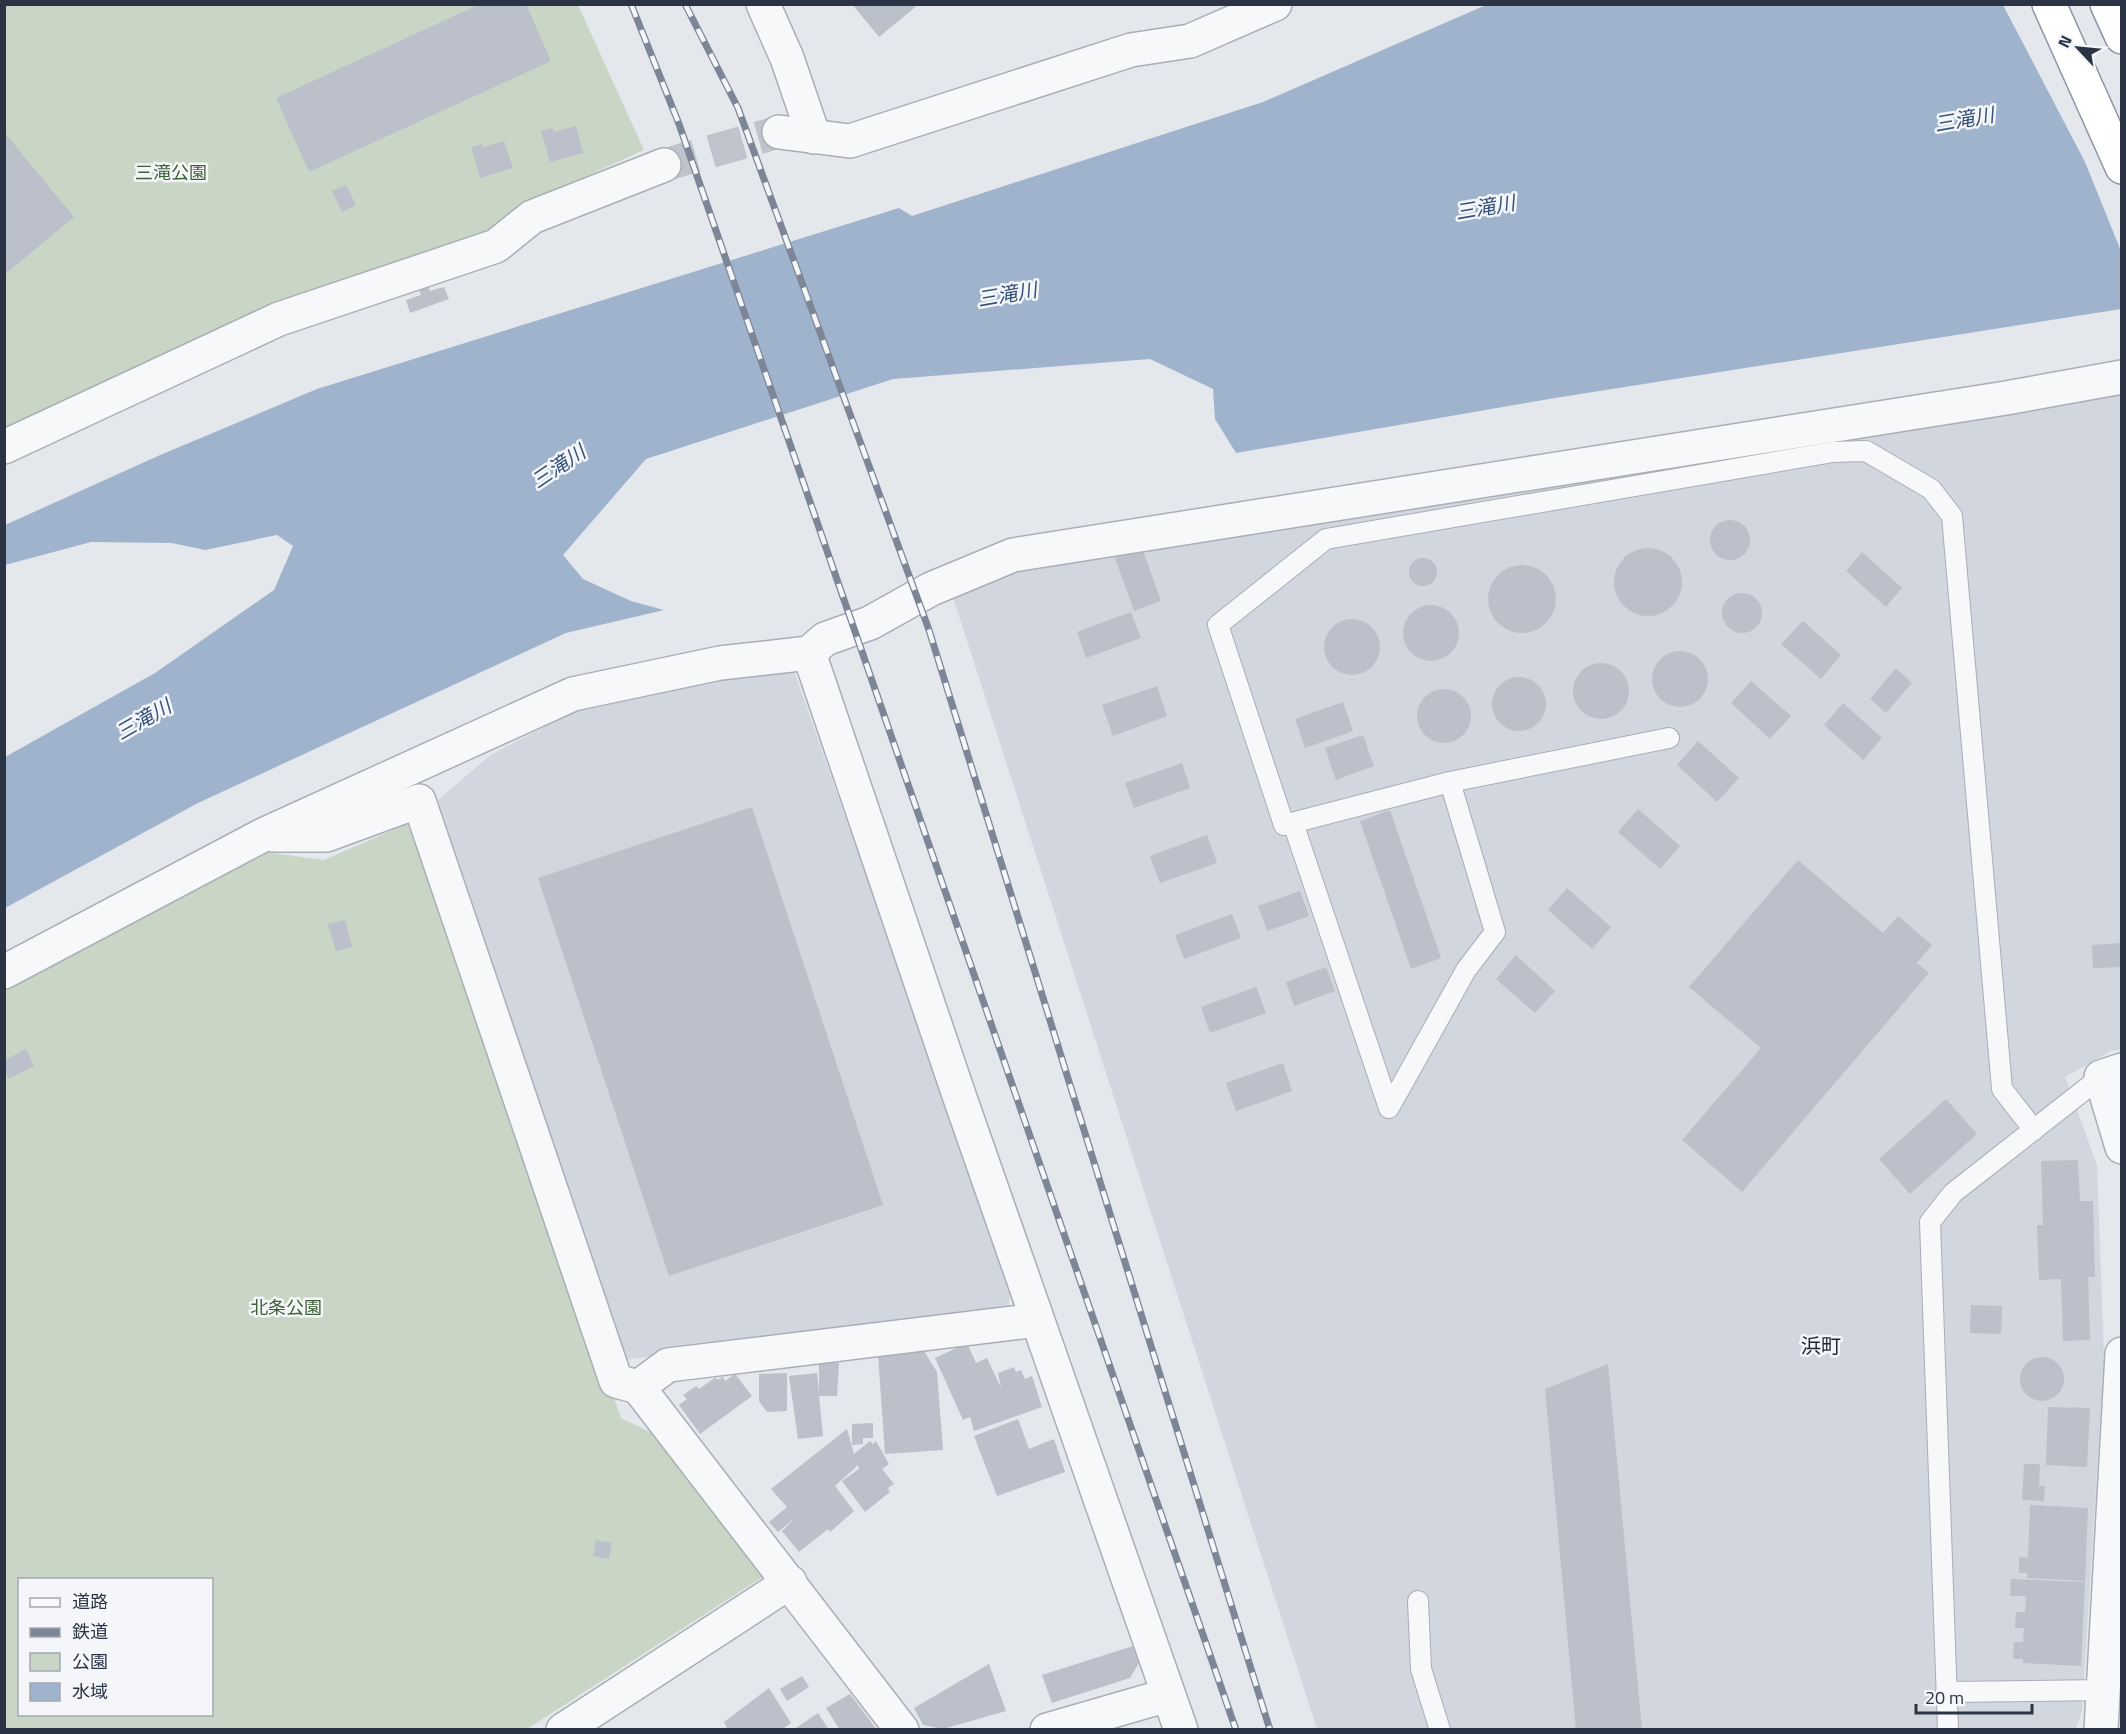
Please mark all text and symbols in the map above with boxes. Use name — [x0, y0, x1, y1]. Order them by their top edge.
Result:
north arrow — [2048, 18, 2108, 78]
text: N — [2051, 31, 2078, 52]
water label: 三滝川 — [1932, 98, 1998, 139]
park label: 三滝公園 — [135, 159, 207, 186]
water label: 三滝川 — [1453, 186, 1519, 227]
water label: 三滝川 — [975, 273, 1041, 314]
water label: 三滝川 — [524, 435, 593, 496]
water label: 三滝川 — [109, 690, 178, 747]
park label: 北条公園 — [250, 1294, 322, 1321]
district label: 浜町 — [1801, 1330, 1841, 1361]
legend — [18, 1578, 213, 1716]
text: 道路 — [72, 1588, 108, 1615]
text: 鉄道 — [72, 1618, 108, 1645]
text: 公園 — [72, 1648, 108, 1675]
scale bar — [1916, 1677, 2032, 1715]
text: 水域 — [72, 1678, 108, 1705]
text: 20 m — [1925, 1684, 1964, 1711]

